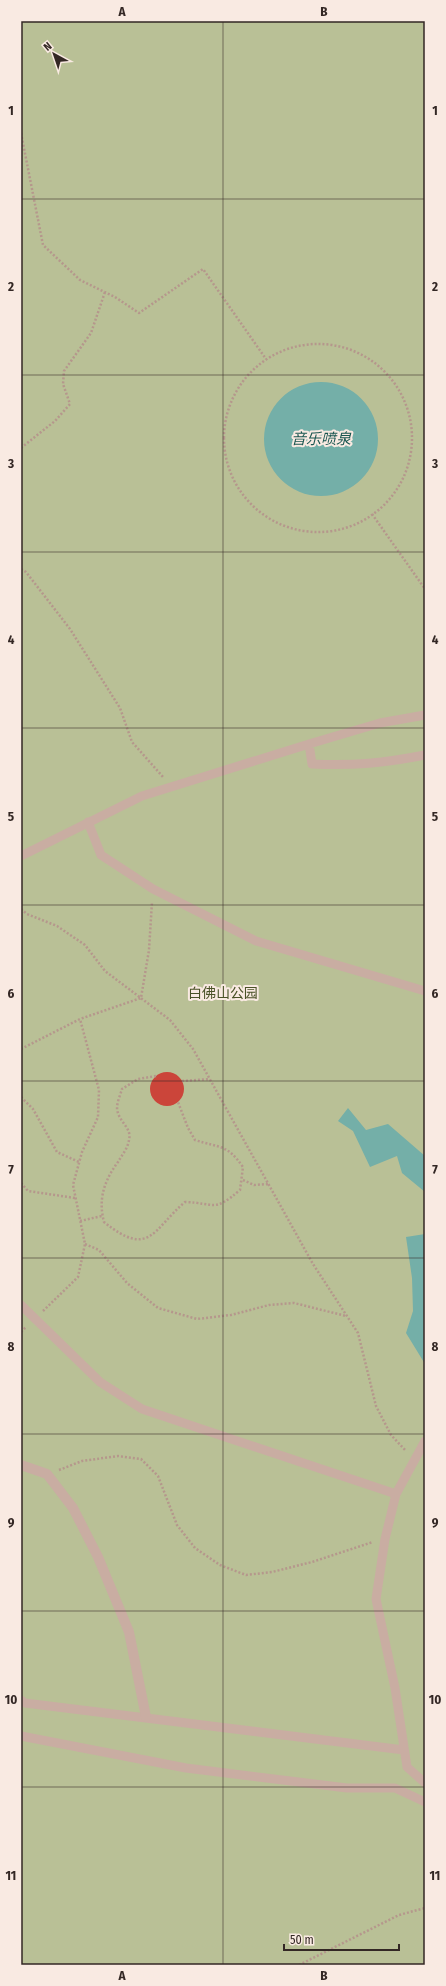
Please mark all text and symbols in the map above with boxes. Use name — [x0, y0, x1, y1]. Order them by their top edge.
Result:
text: A — [117, 4, 126, 19]
text: B — [320, 4, 328, 19]
north arrow — [34, 34, 74, 74]
text: N — [41, 40, 55, 54]
text: 1 — [8, 103, 14, 118]
text: 1 — [432, 103, 438, 118]
text: 2 — [7, 279, 14, 294]
text: 2 — [431, 279, 438, 294]
water label: 音乐喷泉 — [291, 430, 352, 448]
text: 3 — [7, 456, 14, 471]
text: 3 — [431, 456, 438, 471]
text: 4 — [8, 632, 15, 647]
text: 4 — [432, 632, 439, 647]
text: 5 — [8, 809, 14, 824]
text: 5 — [432, 809, 438, 824]
park label: 白佛山公园 — [188, 985, 258, 1002]
text: 6 — [8, 986, 15, 1001]
text: 6 — [432, 986, 439, 1001]
text: 7 — [8, 1162, 14, 1177]
text: 7 — [432, 1162, 438, 1177]
text: 8 — [8, 1339, 15, 1354]
text: 8 — [432, 1339, 439, 1354]
text: 9 — [8, 1515, 15, 1530]
text: 9 — [432, 1515, 439, 1530]
text: 10 — [5, 1692, 17, 1707]
text: 10 — [429, 1692, 441, 1707]
text: 11 — [6, 1868, 16, 1883]
text: 11 — [430, 1868, 440, 1883]
scale bar — [284, 1926, 399, 1952]
text: 50 m — [290, 1933, 314, 1947]
text: A — [117, 1968, 126, 1983]
text: B — [320, 1968, 328, 1983]

